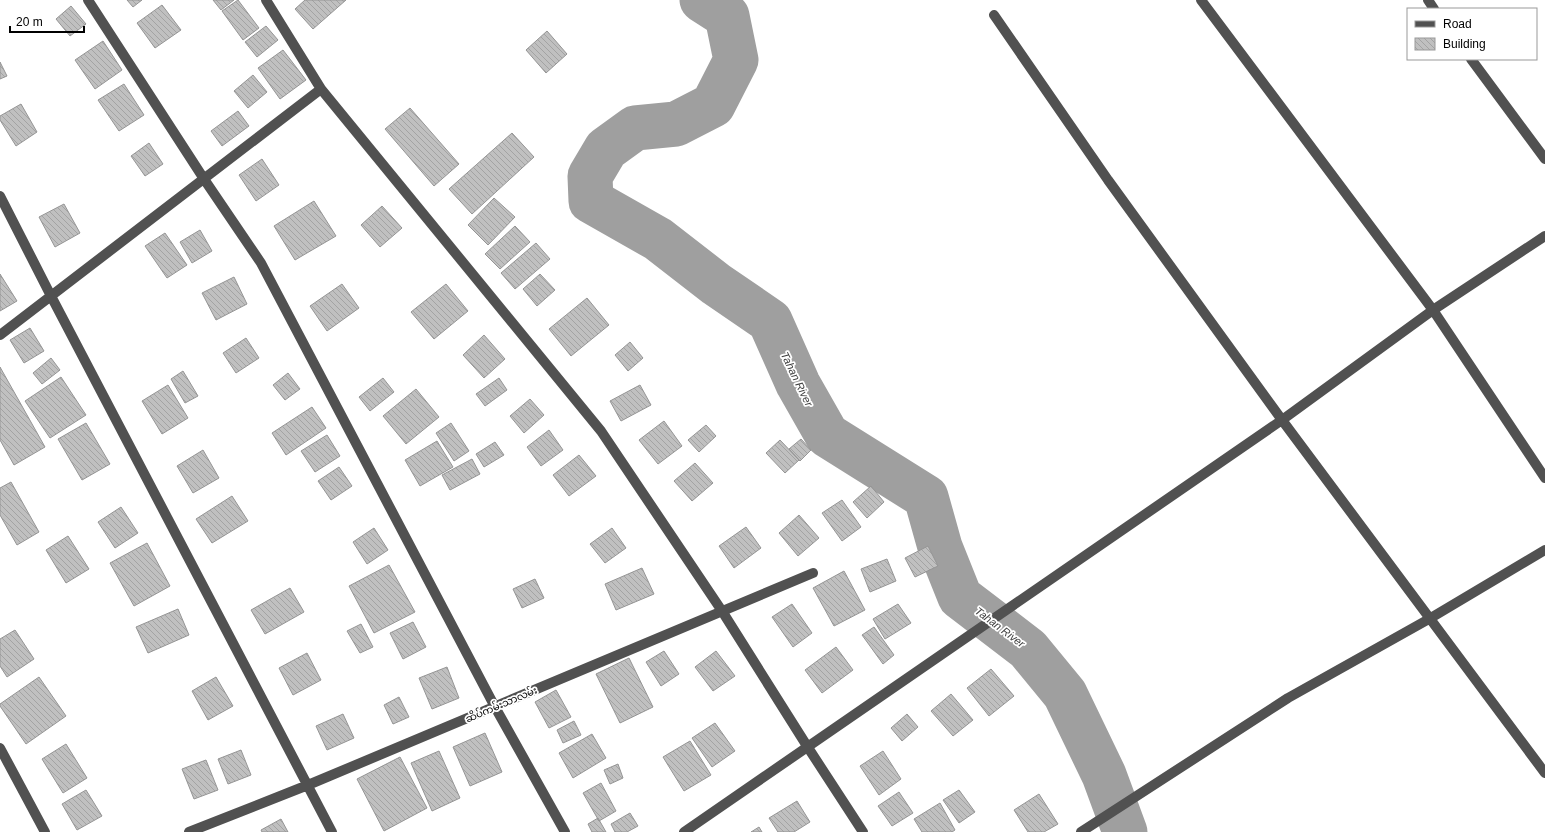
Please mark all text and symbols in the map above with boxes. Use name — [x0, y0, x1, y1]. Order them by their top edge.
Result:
scale bar — [10, 8, 84, 34]
legend — [1407, 8, 1537, 60]
text: 20 m — [16, 15, 43, 29]
text: Road — [1443, 17, 1472, 31]
text: Building — [1443, 37, 1486, 51]
water label: Tahan River — [779, 350, 816, 409]
water label: Tahan River — [973, 604, 1028, 650]
street label: ဆိပ်ကမ်းသာလမ်း — [463, 683, 539, 725]

